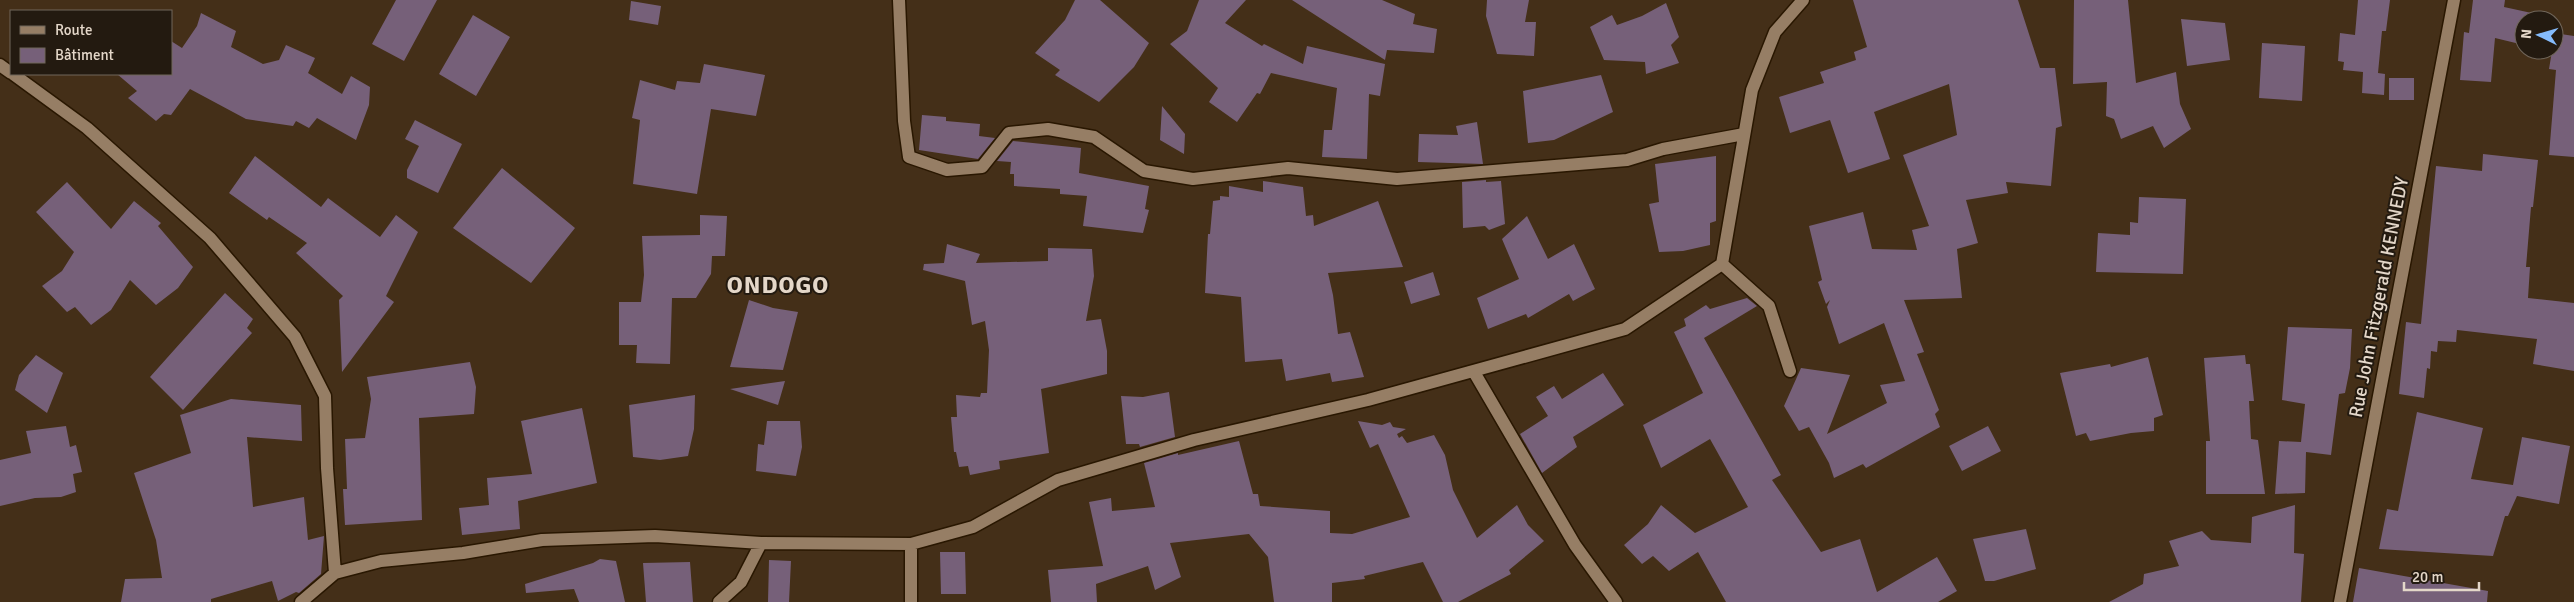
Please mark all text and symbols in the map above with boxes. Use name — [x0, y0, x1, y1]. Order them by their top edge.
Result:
legend — [10, 10, 172, 75]
north arrow — [2514, 10, 2564, 60]
text: Route — [55, 21, 92, 39]
text: N — [2518, 28, 2535, 40]
text: Bâtiment — [55, 46, 114, 64]
street label: Rue John Fitzgerald KENNEDY — [2344, 174, 2414, 420]
district label: ONDOGO — [727, 270, 829, 300]
scale bar — [2404, 560, 2479, 592]
text: 20 m — [2412, 568, 2443, 586]

